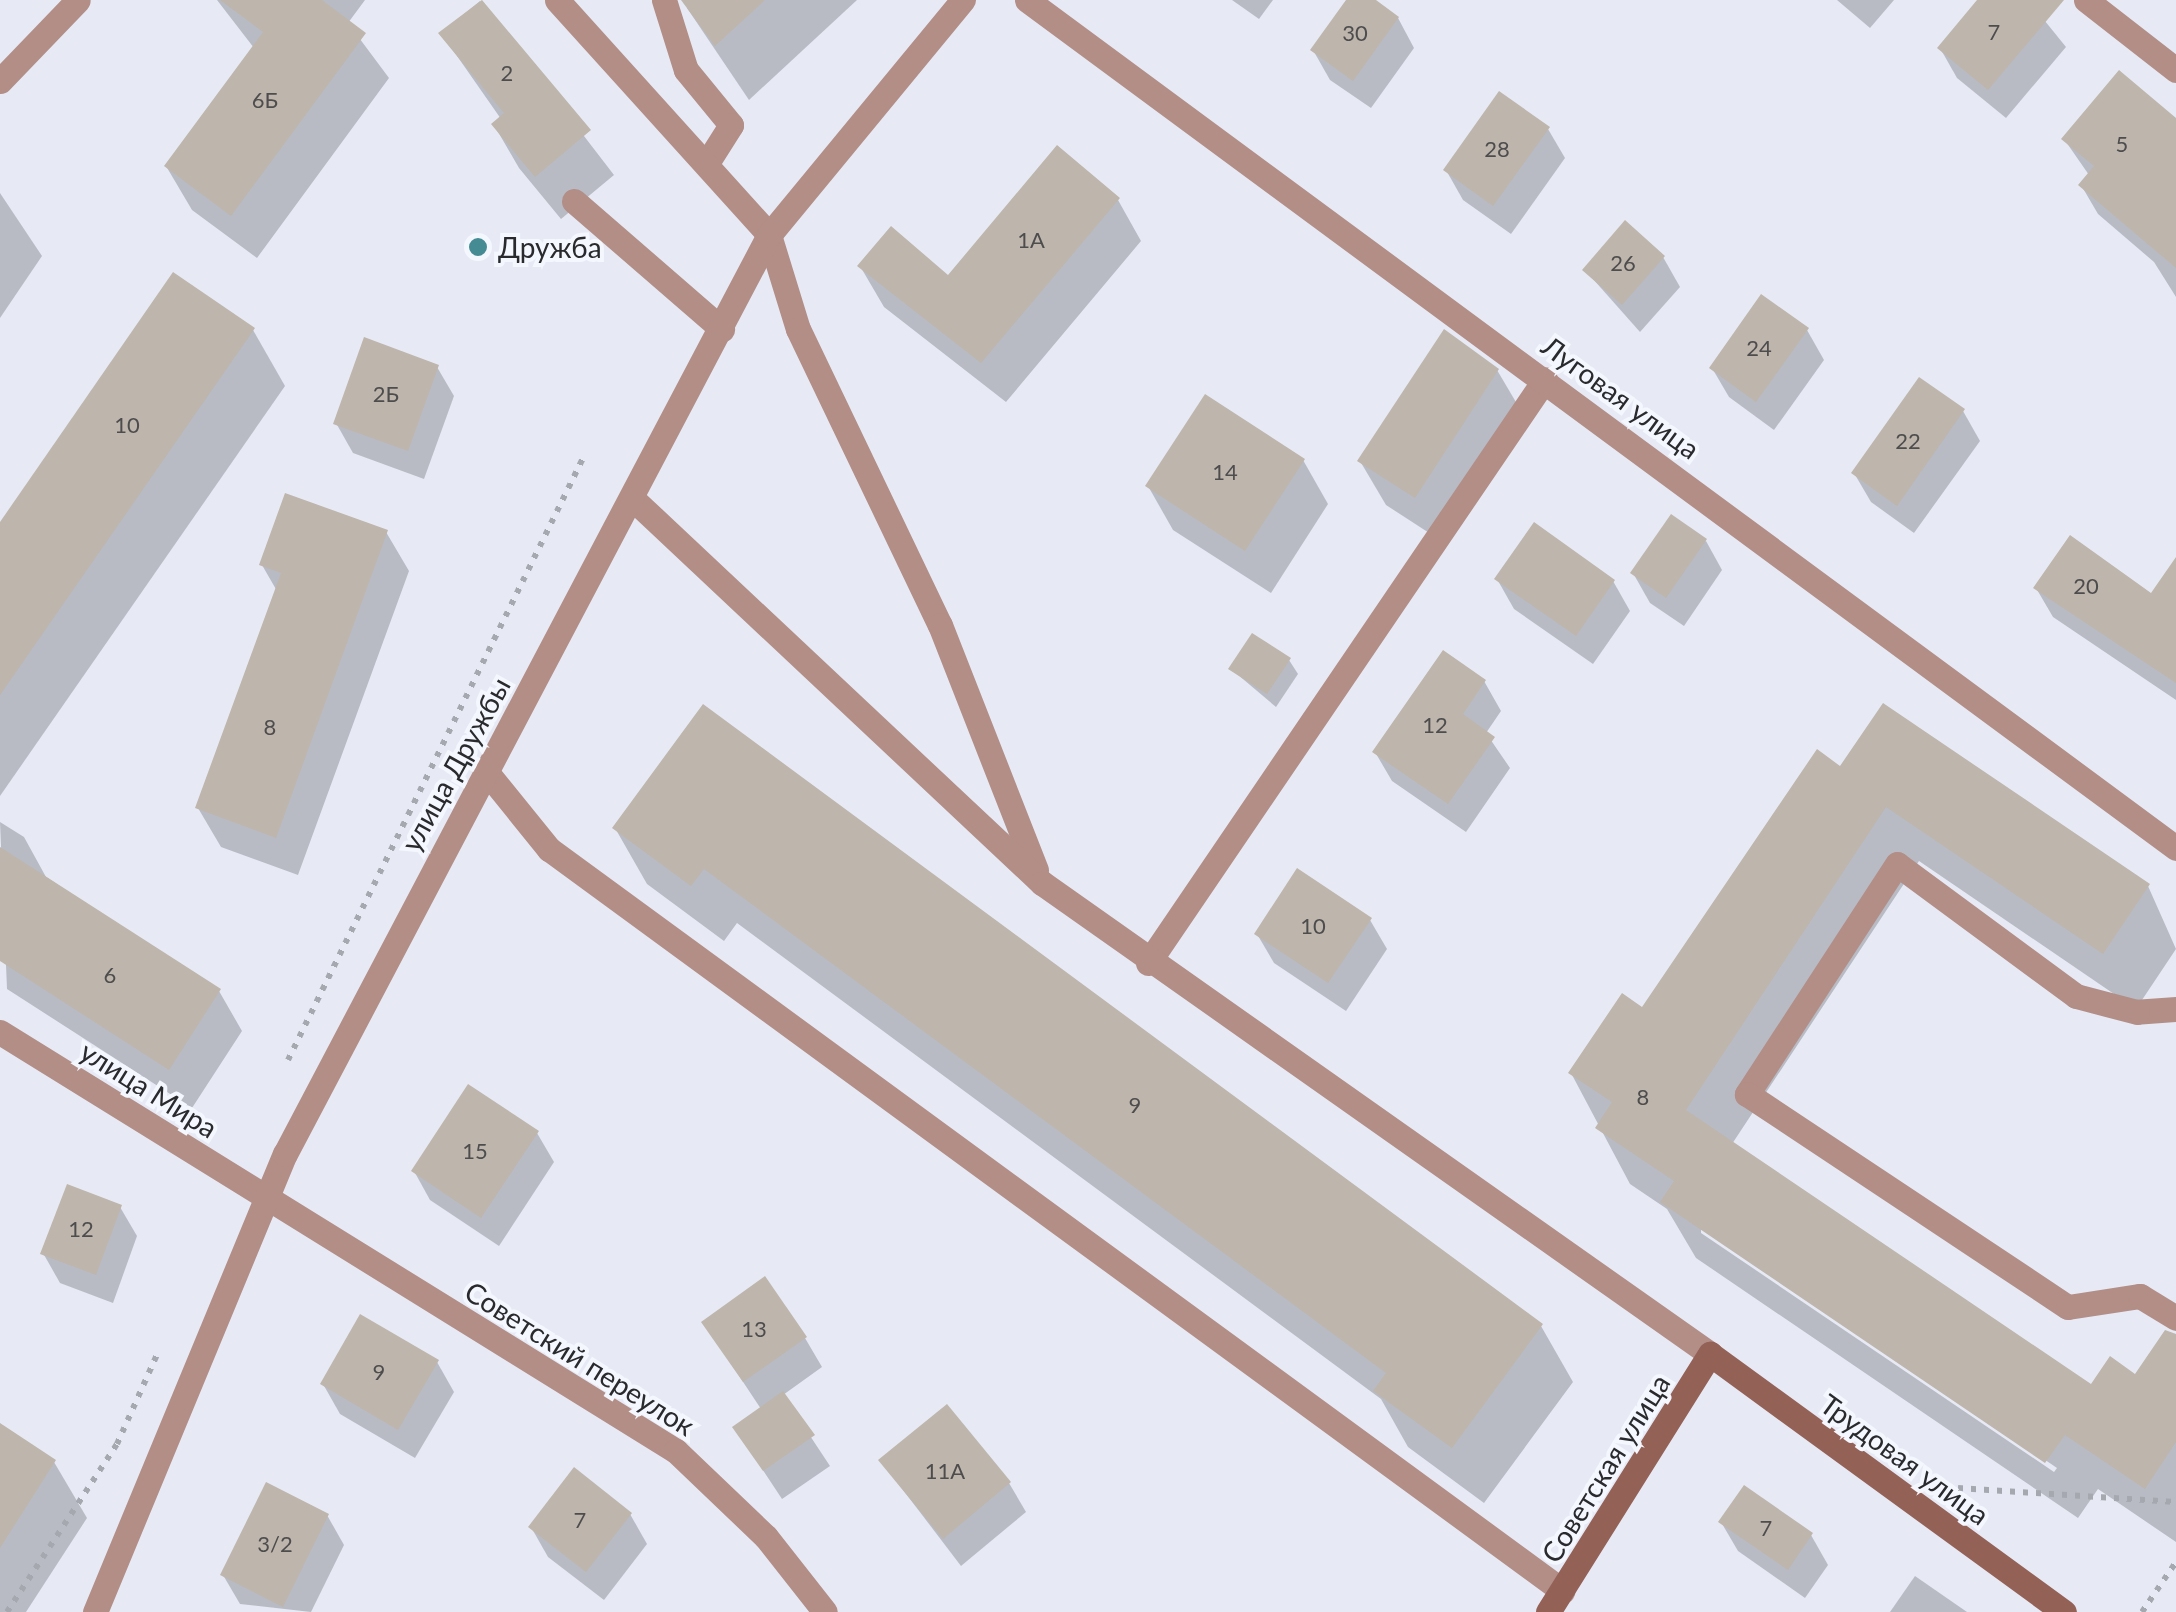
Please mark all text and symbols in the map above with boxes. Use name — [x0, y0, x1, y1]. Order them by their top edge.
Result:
house number: 7 — [1988, 19, 2000, 45]
house number: 30 — [1342, 20, 1368, 46]
house number: 2 — [501, 60, 513, 86]
house number: 6Б — [252, 87, 278, 113]
house number: 5 — [2116, 131, 2128, 157]
house number: 28 — [1484, 136, 1510, 162]
house number: 1А — [1017, 227, 1045, 253]
place label: Дружба — [498, 230, 602, 264]
marker: Дружба — [467, 236, 489, 258]
house number: 26 — [1610, 250, 1636, 276]
street label: Луговая улица — [1536, 329, 1706, 465]
house number: 24 — [1746, 335, 1772, 361]
house number: 2Б — [373, 381, 399, 407]
house number: 10 — [114, 412, 140, 438]
house number: 22 — [1895, 428, 1921, 454]
house number: 14 — [1212, 459, 1238, 485]
house number: 20 — [2073, 573, 2099, 599]
street label: улица Дружбы — [393, 671, 517, 857]
house number: 12 — [1422, 712, 1448, 738]
house number: 8 — [264, 714, 276, 740]
house number: 10 — [1300, 913, 1326, 939]
house number: 6 — [104, 962, 116, 988]
street label: улица Мира — [74, 1034, 224, 1144]
house number: 8 — [1637, 1084, 1649, 1110]
house number: 9 — [1129, 1092, 1141, 1118]
house number: 15 — [462, 1138, 488, 1164]
house number: 12 — [68, 1216, 94, 1242]
street label: Советский переулок — [459, 1274, 701, 1442]
house number: 13 — [741, 1316, 767, 1342]
house number: 9 — [373, 1359, 385, 1385]
street label: Советская улица — [1534, 1368, 1676, 1568]
street label: Трудовая улица — [1814, 1387, 1996, 1531]
house number: 11А — [925, 1458, 965, 1484]
house number: 7 — [574, 1507, 586, 1533]
house number: 7 — [1760, 1515, 1772, 1541]
house number: 3/2 — [257, 1531, 293, 1557]

